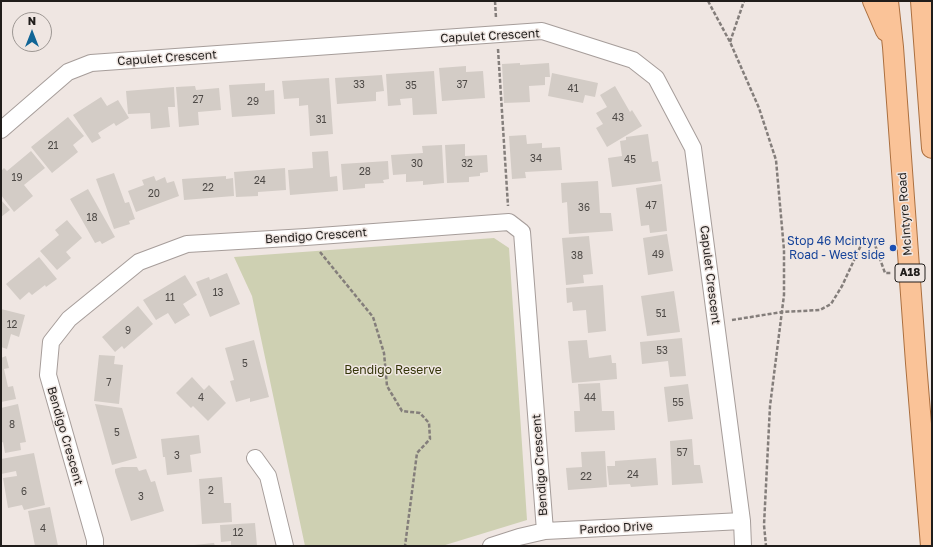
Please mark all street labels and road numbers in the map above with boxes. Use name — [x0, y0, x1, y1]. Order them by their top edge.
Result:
street label: Capulet Crescent — [440, 26, 540, 46]
street label: Capulet Crescent — [117, 47, 217, 69]
street label: McIntyre Road — [895, 172, 915, 256]
street label: Bendigo Crescent — [265, 225, 367, 247]
street label: Capulet Crescent — [697, 225, 723, 325]
road number: A18 — [895, 264, 925, 282]
street label: Bendigo Crescent — [44, 385, 86, 487]
street label: Bendigo Crescent — [529, 414, 551, 516]
street label: Pardoo Drive — [579, 519, 653, 537]

